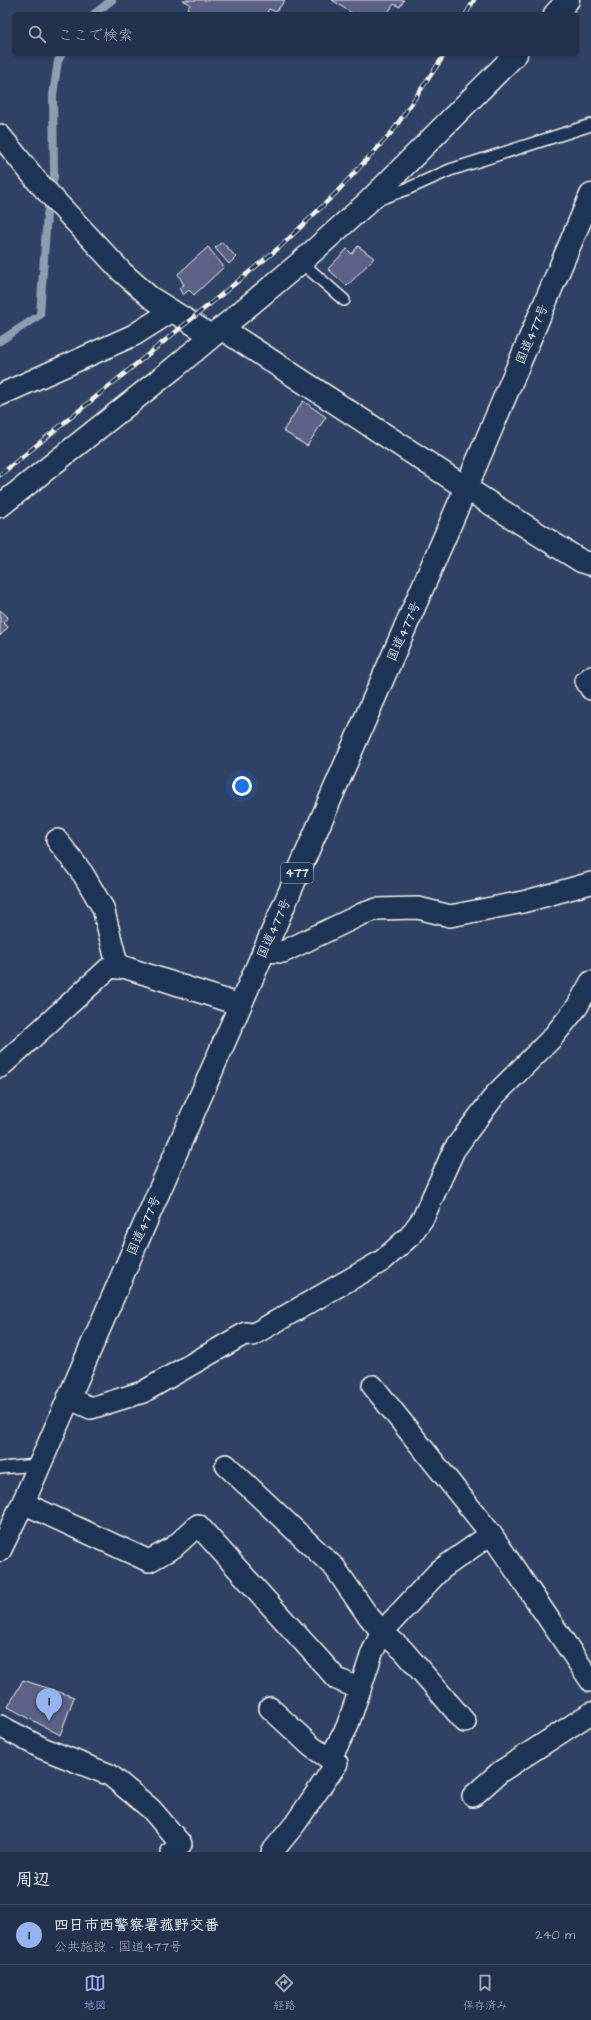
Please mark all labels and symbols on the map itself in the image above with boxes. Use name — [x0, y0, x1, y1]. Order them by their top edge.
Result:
street label: 国道477号 — [511, 301, 553, 367]
street label: 国道477号 — [383, 599, 425, 664]
your location — [232, 776, 252, 796]
road number: 477 — [281, 863, 313, 883]
street label: 国道477号 — [253, 896, 295, 961]
street label: 国道477号 — [123, 1193, 165, 1258]
pin: 1 — [36, 1688, 62, 1721]

